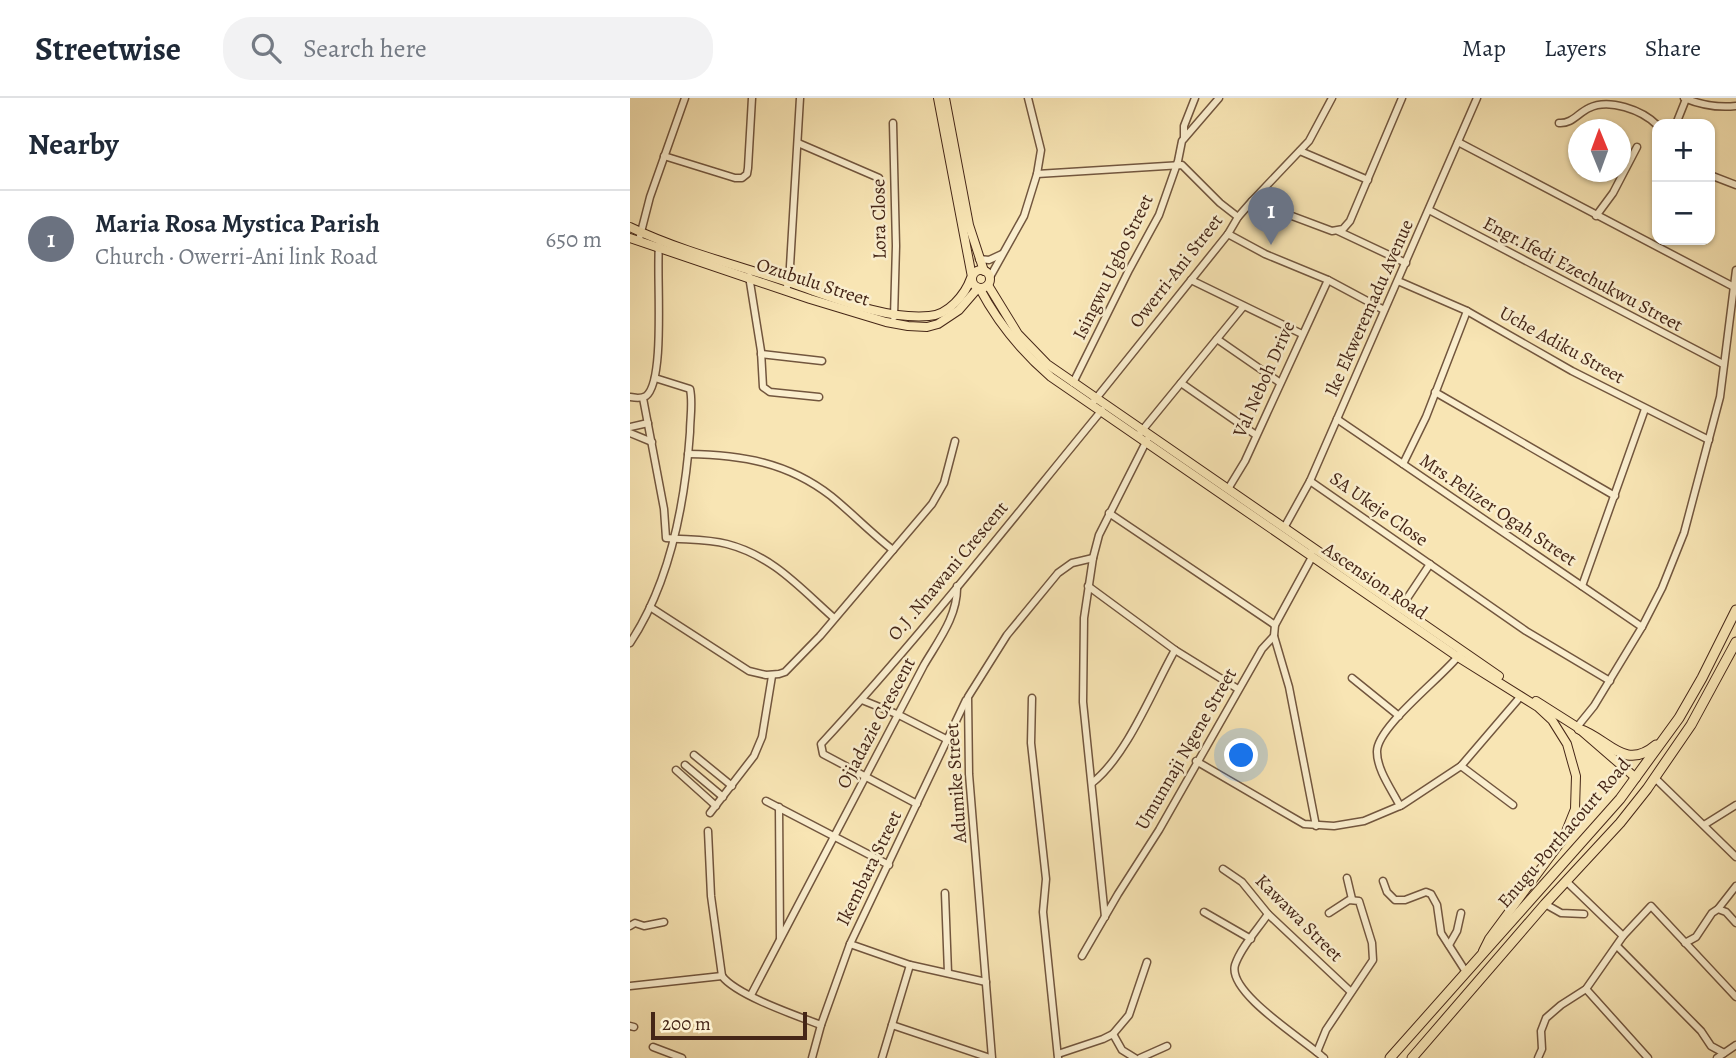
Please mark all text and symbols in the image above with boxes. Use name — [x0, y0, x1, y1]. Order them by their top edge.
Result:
search box — [223, 17, 713, 80]
text: Streetwise — [35, 26, 181, 71]
icon: search — [247, 29, 285, 67]
text: Search here — [303, 31, 427, 66]
text: Map — [1462, 32, 1506, 64]
text: Layers — [1544, 32, 1607, 64]
text: Share — [1645, 32, 1701, 64]
north arrow — [1568, 119, 1631, 182]
map controls — [1652, 119, 1715, 245]
button: + — [1652, 119, 1715, 182]
text: Nearby — [28, 124, 119, 164]
street label: Lora Close — [865, 178, 893, 260]
button: − — [1652, 182, 1715, 245]
pin: 1 — [1248, 187, 1294, 245]
street label: Isingwu Ugbo Street — [1066, 190, 1160, 344]
text: Maria Rosa Mystica Parish — [95, 206, 380, 241]
street label: Owerri-Ani Street — [1123, 209, 1229, 333]
street label: Engr.Ifedi Ezechukwu Street — [1478, 210, 1688, 338]
street label: Ike Ekweremadu Avenue — [1318, 215, 1420, 401]
text: 1 — [47, 224, 55, 255]
text: 650 m — [546, 224, 602, 255]
text: Church · Owerri-Ani link Road — [95, 241, 378, 272]
street label: Ozubulu Street — [753, 251, 873, 313]
street label: Uche Adiku Street — [1495, 300, 1629, 390]
street label: Val Neboh Drive — [1226, 317, 1301, 442]
street label: Mrs.Pelizer Ogah Street — [1414, 448, 1582, 572]
street label: SA Ukeje Close — [1325, 465, 1433, 553]
street label: O.J .Nnawani Crescent — [882, 496, 1014, 646]
street label: Ascension Road — [1316, 536, 1433, 626]
street label: Ojiadazie Crescent — [830, 653, 922, 793]
street label: Umunnaji Ngene Street — [1129, 663, 1243, 835]
street label: Adumike Street — [939, 722, 973, 845]
your location — [1224, 738, 1258, 772]
street label: Enugu Porthacourt Road — [1492, 752, 1637, 914]
street label: Ikembara Street — [830, 806, 908, 930]
street label: Kawawa Street — [1249, 868, 1349, 968]
scale bar — [651, 1009, 807, 1041]
text: 200 m — [662, 1011, 711, 1037]

